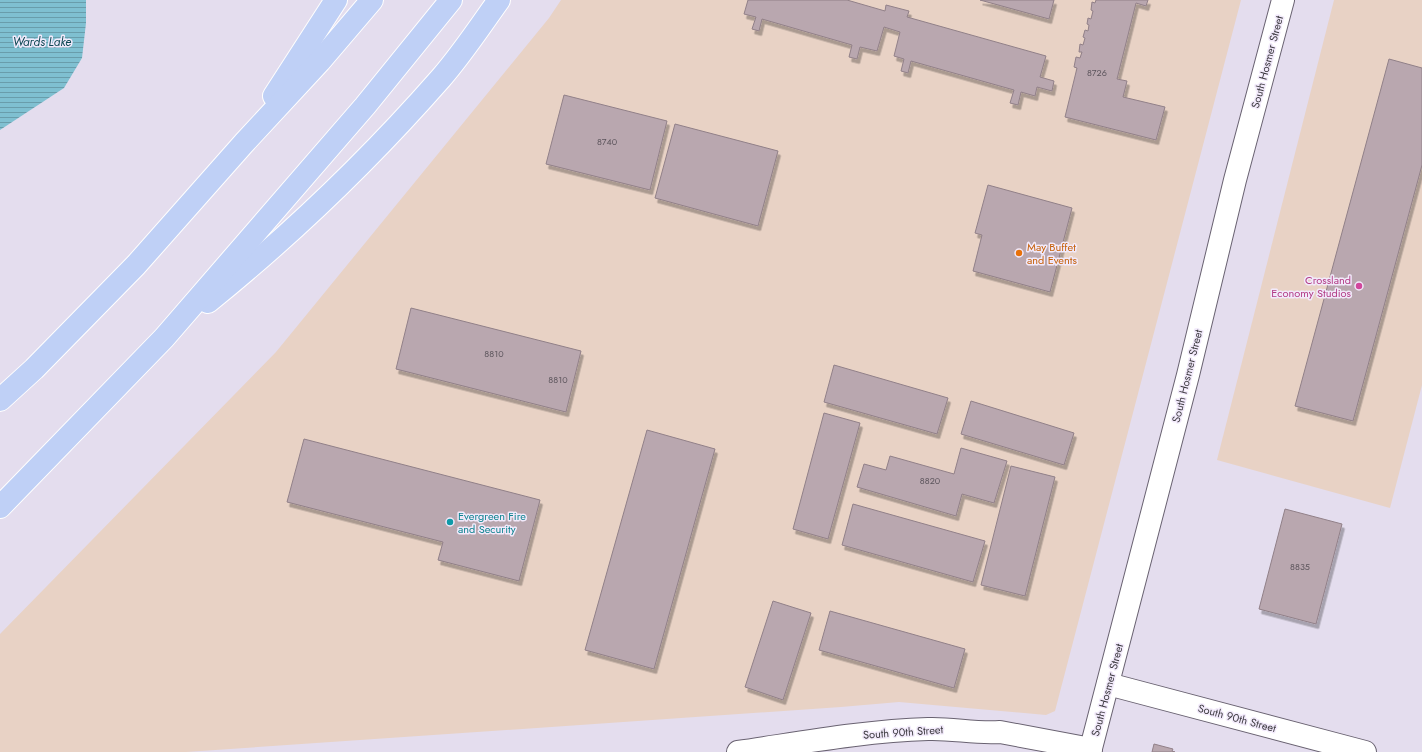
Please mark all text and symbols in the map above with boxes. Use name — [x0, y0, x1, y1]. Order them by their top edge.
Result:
street label: South Hosmer Street — [1247, 14, 1287, 110]
water label: Wards Lake — [13, 33, 71, 51]
house number: 8726 — [1087, 66, 1107, 79]
house number: 8740 — [597, 135, 618, 148]
place label: May Buffet and Events — [1027, 239, 1077, 268]
marker: May Buffet and Events — [1014, 248, 1024, 258]
place label: Crossland Economy Studios — [1271, 272, 1352, 301]
marker: Crossland Economy Studios — [1354, 281, 1364, 291]
street label: South Hosmer Street — [1168, 327, 1206, 424]
house number: 8810 — [484, 347, 504, 360]
house number: 8810 — [548, 373, 568, 386]
house number: 8820 — [920, 474, 941, 487]
place label: Evergreen Fire and Security — [458, 508, 526, 537]
marker: Evergreen Fire and Security — [445, 517, 455, 527]
house number: 8835 — [1290, 560, 1310, 573]
street label: South Hosmer Street — [1087, 642, 1127, 738]
street label: South 90th Street — [1196, 700, 1278, 736]
street label: South 90th Street — [862, 721, 944, 743]

